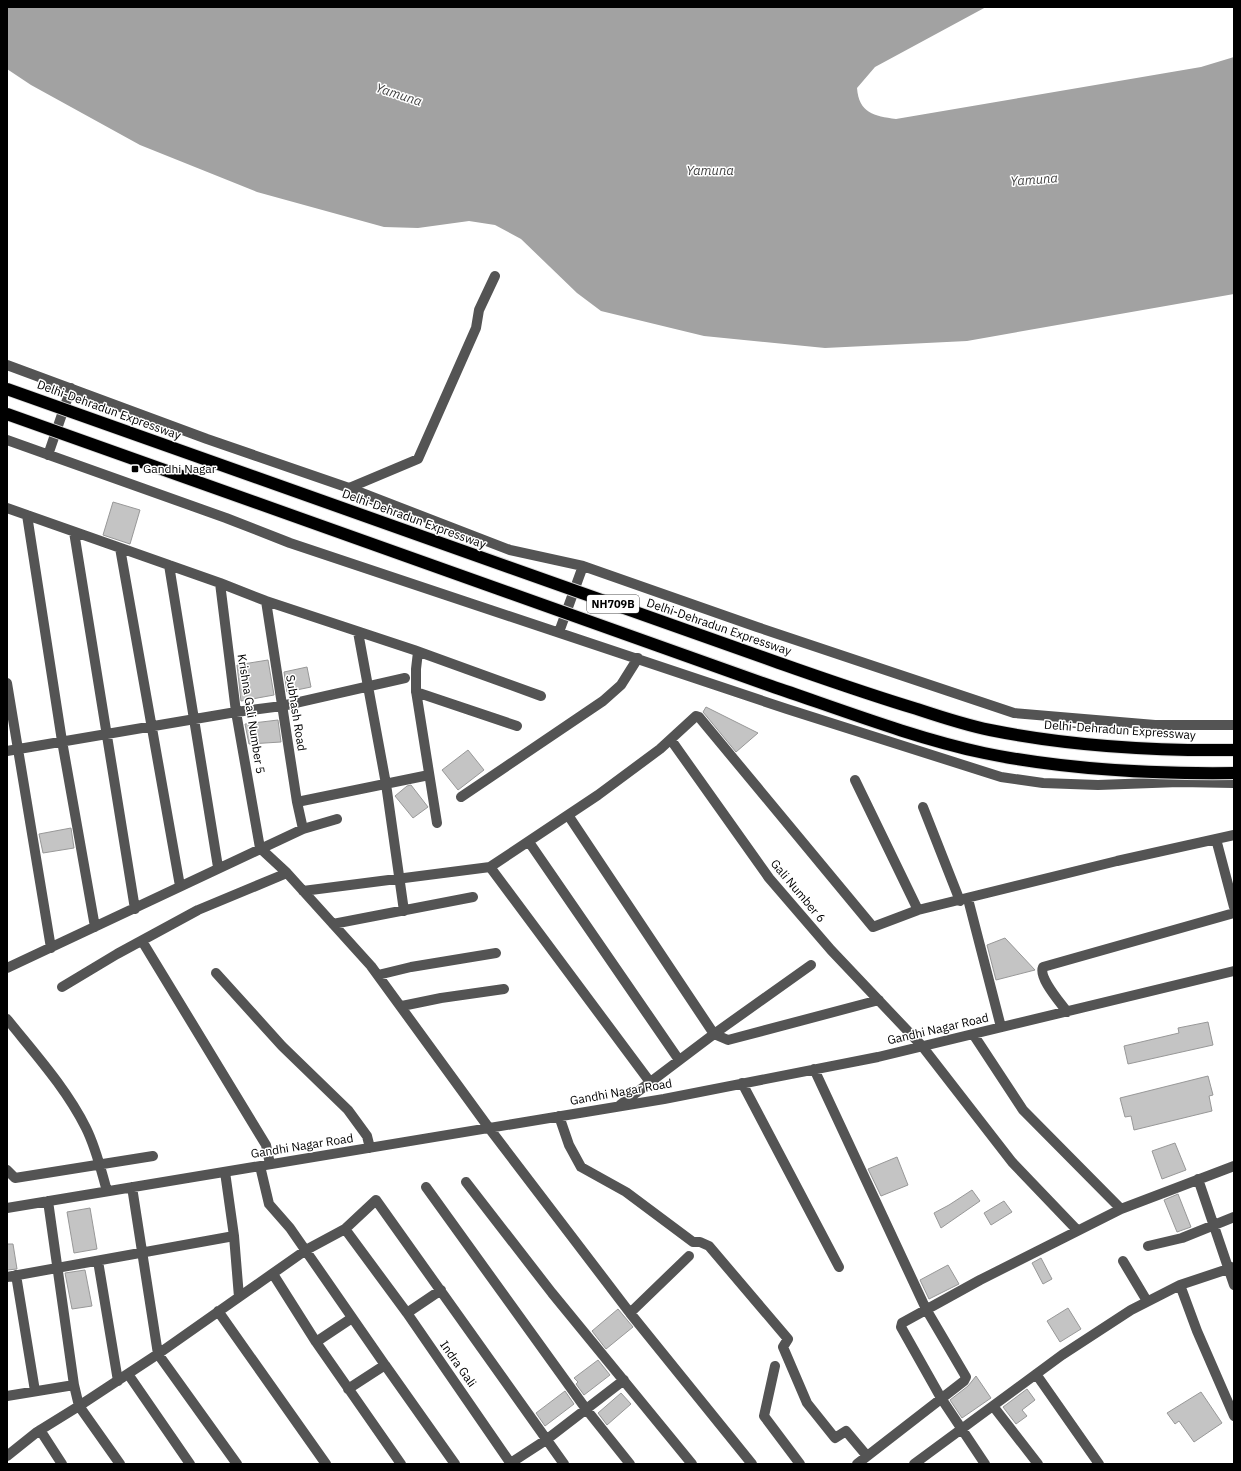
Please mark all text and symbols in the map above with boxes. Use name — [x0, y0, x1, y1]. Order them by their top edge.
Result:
water label: Yamuna — [374, 79, 424, 110]
water label: Yamuna — [686, 162, 734, 179]
water label: Yamuna — [1010, 169, 1058, 190]
street label: Delhi-Dehradun Expressway — [35, 376, 183, 443]
place label: Gandhi Nagar — [143, 461, 217, 476]
marker: Gandhi Nagar — [130, 464, 140, 474]
street label: Delhi-Dehradun Expressway — [340, 485, 488, 552]
road number: NH709B — [587, 595, 639, 613]
street label: Delhi-Dehradun Expressway — [645, 595, 794, 658]
street label: Krishna Gali Number 5 — [235, 653, 268, 775]
street label: Subhash Road — [283, 674, 310, 752]
street label: Delhi-Dehradun Expressway — [1044, 717, 1196, 742]
street label: Gali Number 6 — [768, 856, 829, 925]
street label: Gandhi Nagar Road — [886, 1010, 990, 1047]
street label: Gandhi Nagar Road — [569, 1075, 673, 1108]
street label: Gandhi Nagar Road — [250, 1130, 354, 1161]
street label: Indra Gali — [437, 1338, 480, 1390]

